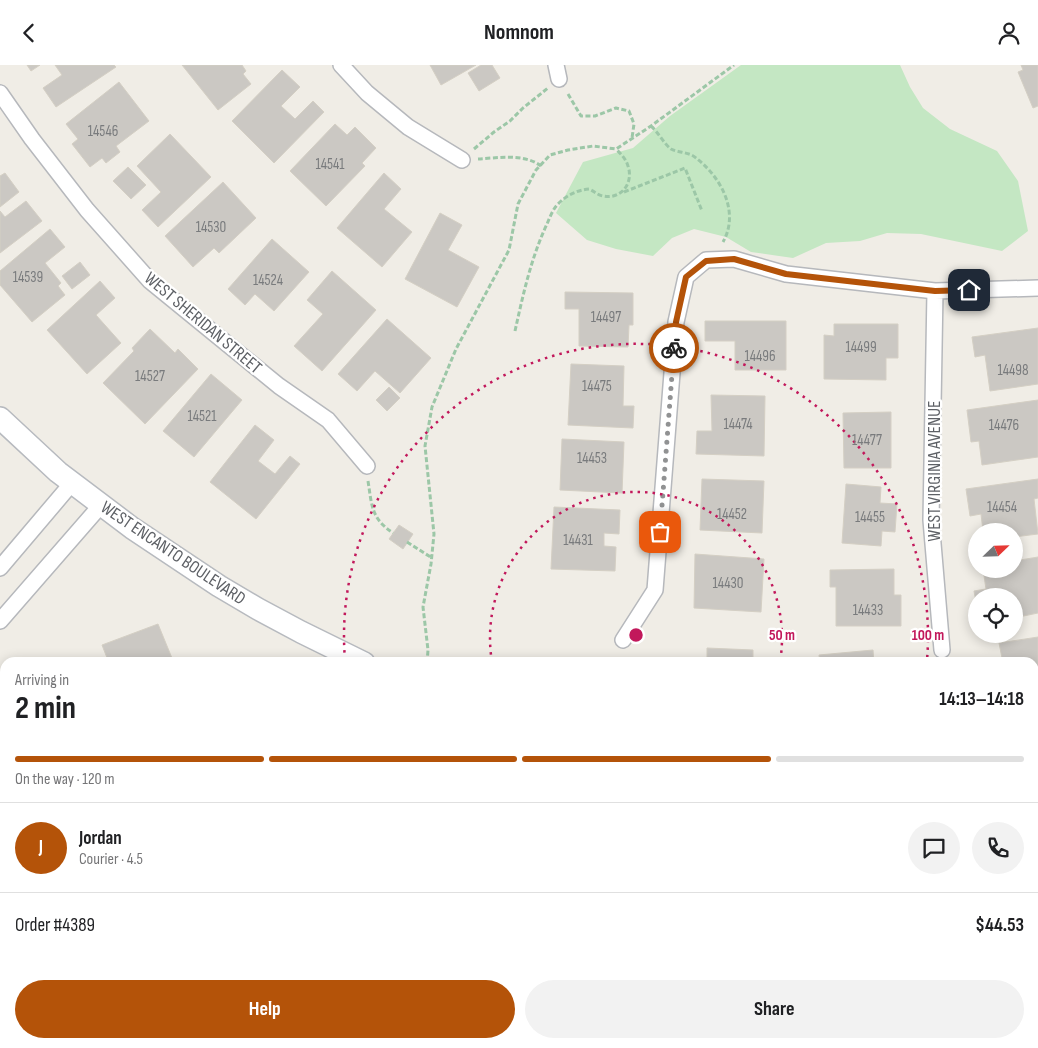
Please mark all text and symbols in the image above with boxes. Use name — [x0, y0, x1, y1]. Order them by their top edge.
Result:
icon: back — [15, 19, 43, 47]
text: Nomnom — [484, 19, 554, 46]
icon: person — [995, 19, 1023, 47]
house number: 14546 — [88, 122, 118, 141]
house number: 14541 — [315, 155, 345, 174]
house number: 14530 — [196, 218, 226, 237]
house number: 14539 — [13, 268, 43, 287]
street label: WEST SHERIDAN STREET — [140, 268, 266, 378]
pin — [948, 269, 990, 311]
house number: 14524 — [253, 271, 283, 290]
icon: home — [955, 276, 983, 304]
house number: 14497 — [591, 308, 621, 327]
courier — [649, 323, 699, 373]
icon: bike — [660, 334, 688, 362]
house number: 14499 — [845, 338, 877, 357]
house number: 14496 — [744, 347, 776, 366]
house number: 14498 — [997, 361, 1029, 380]
house number: 14527 — [135, 367, 165, 386]
house number: 14475 — [582, 377, 612, 396]
street label: WEST VIRGINIA AVENUE — [924, 400, 945, 542]
house number: 14521 — [187, 407, 217, 426]
house number: 14474 — [723, 415, 753, 434]
house number: 14476 — [989, 416, 1019, 435]
house number: 14477 — [852, 431, 882, 450]
house number: 14453 — [577, 449, 607, 468]
street label: WEST ENCANTO BOULEVARD — [97, 497, 249, 609]
house number: 14454 — [987, 498, 1017, 517]
house number: 14452 — [717, 505, 747, 524]
house number: 14455 — [855, 508, 885, 527]
pin — [639, 511, 681, 553]
icon: bag — [646, 518, 674, 546]
north arrow — [968, 523, 1022, 577]
map controls — [968, 523, 1023, 643]
house number: 14431 — [563, 531, 593, 550]
house number: 14430 — [713, 574, 743, 593]
button: locate — [968, 588, 1023, 643]
house number: 14433 — [853, 601, 883, 620]
centre of rings — [627, 626, 645, 644]
text: 50 m — [769, 626, 795, 645]
text: 100 m — [912, 626, 944, 645]
text: Arriving in — [15, 671, 69, 690]
text: 14:13–14:18 — [939, 688, 1024, 711]
text: 2 min — [15, 689, 76, 728]
text: On the way · 120 m — [15, 770, 114, 789]
button: chat — [908, 822, 960, 874]
button: phone — [972, 822, 1024, 874]
text: Jordan — [79, 827, 122, 850]
text: J — [39, 836, 43, 859]
text: Courier · 4.5 — [79, 850, 143, 869]
text: Order #4389 — [15, 914, 95, 937]
text: $44.53 — [975, 914, 1024, 937]
button: Help — [15, 980, 515, 1038]
button: Share — [525, 980, 1024, 1038]

